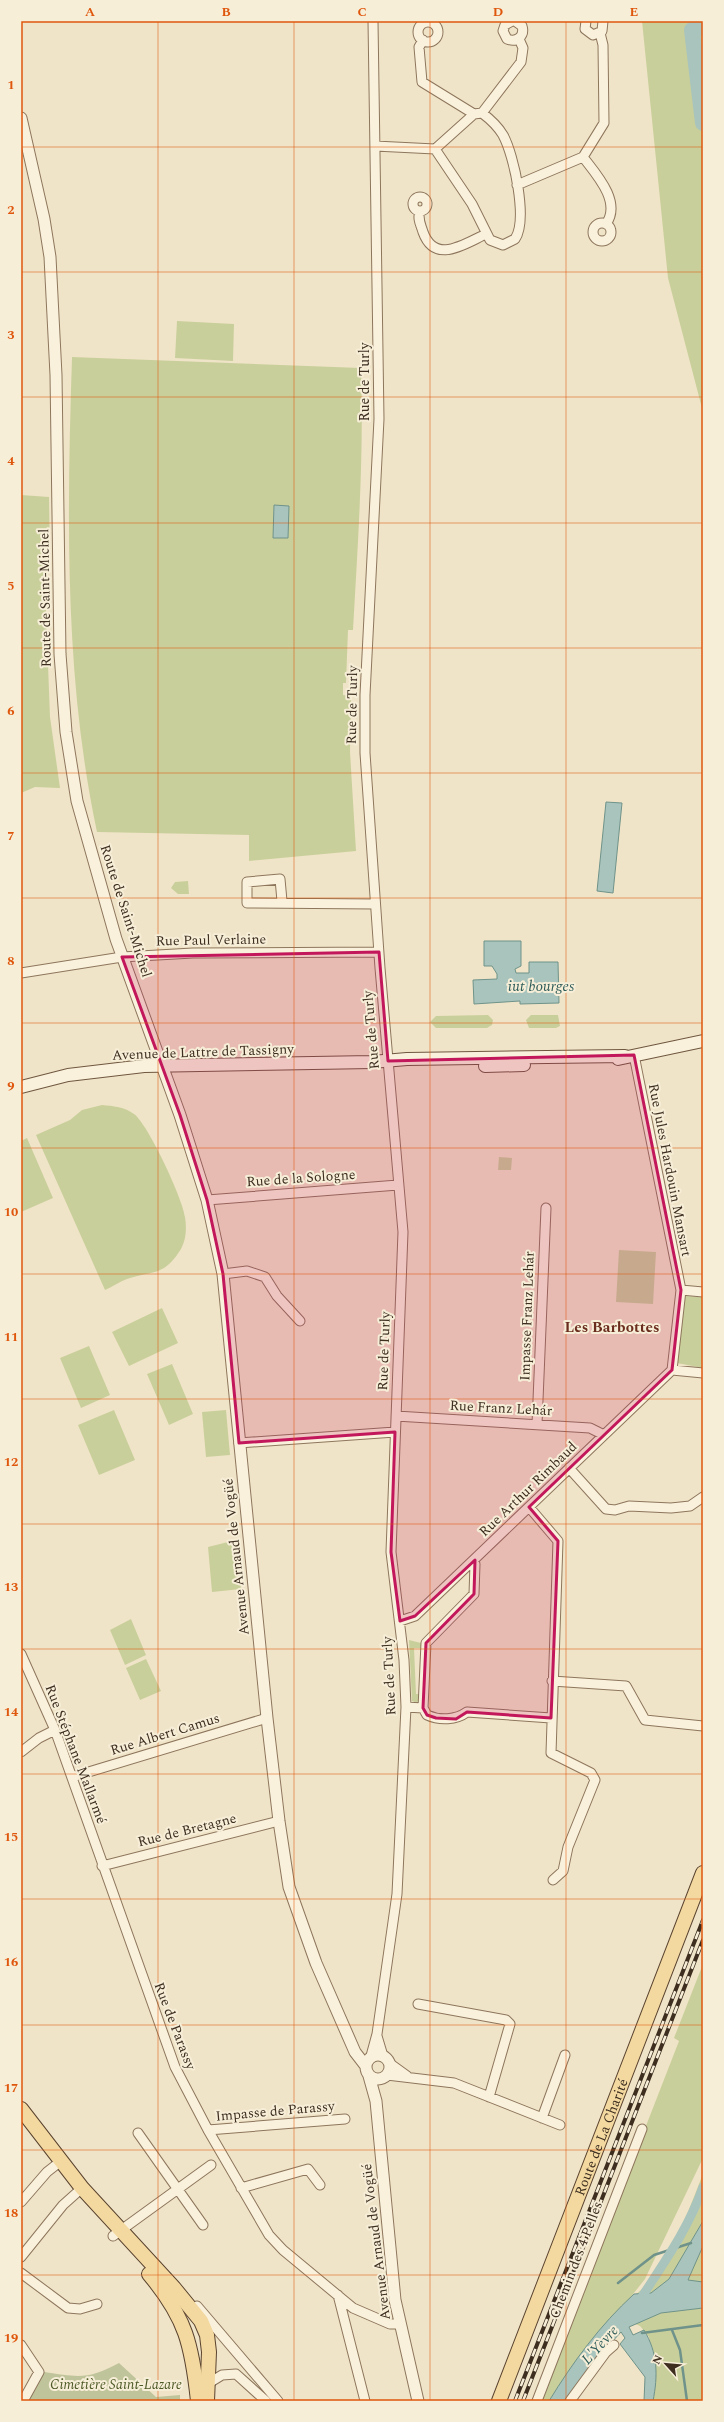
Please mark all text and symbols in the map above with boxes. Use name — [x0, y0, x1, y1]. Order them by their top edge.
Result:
text: A — [85, 2, 95, 22]
text: B — [221, 2, 231, 22]
text: C — [357, 2, 367, 22]
text: D — [493, 2, 503, 22]
text: E — [630, 2, 639, 22]
text: 1 — [7, 75, 15, 95]
text: 2 — [7, 200, 15, 220]
text: 3 — [7, 325, 15, 345]
street label: Rue de Turly — [354, 341, 375, 422]
text: 4 — [7, 451, 15, 471]
street label: Route de Saint-Michel — [33, 529, 57, 667]
text: 5 — [7, 576, 15, 596]
street label: Rue de Turly — [341, 664, 363, 745]
text: 6 — [7, 701, 15, 721]
text: 7 — [7, 826, 15, 846]
street label: Route de Saint-Michel — [95, 842, 157, 980]
street label: Rue Paul Verlaine — [156, 929, 267, 951]
text: 8 — [7, 951, 15, 971]
water label: iut bourges — [508, 975, 575, 998]
street label: Rue de Turly — [357, 988, 385, 1070]
street label: Avenue de Lattre de Tassigny — [112, 1038, 295, 1066]
text: 9 — [7, 1076, 15, 1096]
street label: Rue Jules Hardouin Mansart — [643, 1082, 697, 1258]
street label: Rue de la Sologne — [246, 1164, 356, 1192]
text: 10 — [4, 1202, 18, 1222]
street label: Impasse Franz Lehár — [514, 1250, 540, 1381]
street label: Rue de Turly — [372, 1310, 396, 1391]
district label: Les Barbottes — [565, 1316, 659, 1339]
text: 11 — [4, 1327, 18, 1347]
street label: Rue Franz Lehár — [449, 1395, 553, 1421]
street label: Rue Arthur Rimbaud — [474, 1436, 582, 1542]
text: 12 — [4, 1452, 18, 1472]
street label: Avenue Arnaud de Vogüé — [217, 1477, 255, 1636]
text: 13 — [4, 1577, 18, 1597]
street label: Rue de Turly — [376, 1635, 402, 1716]
street label: Rue Stéphane Mallarmé — [40, 1681, 112, 1827]
text: 14 — [4, 1702, 19, 1722]
street label: Rue Albert Camus — [108, 1707, 222, 1761]
street label: Rue de Bretagne — [135, 1808, 239, 1852]
text: 15 — [4, 1827, 18, 1847]
text: 16 — [4, 1952, 18, 1972]
street label: Rue de Parassy — [149, 1979, 202, 2074]
street label: Route de La Charité — [569, 2075, 633, 2199]
text: 17 — [4, 2078, 18, 2098]
street label: Impasse de Parassy — [215, 2095, 337, 2127]
street label: Avenue Arnaud de Vogüé — [356, 2162, 396, 2321]
street label: Chemin des 4 Pelles — [544, 2198, 608, 2322]
text: 18 — [4, 2203, 18, 2223]
water label: L'Yèvre — [576, 2320, 624, 2370]
text: 19 — [4, 2328, 18, 2348]
north arrow — [646, 2344, 686, 2384]
text: N — [648, 2352, 667, 2368]
park label: Cimetière Saint-Lazare — [50, 2374, 182, 2395]

